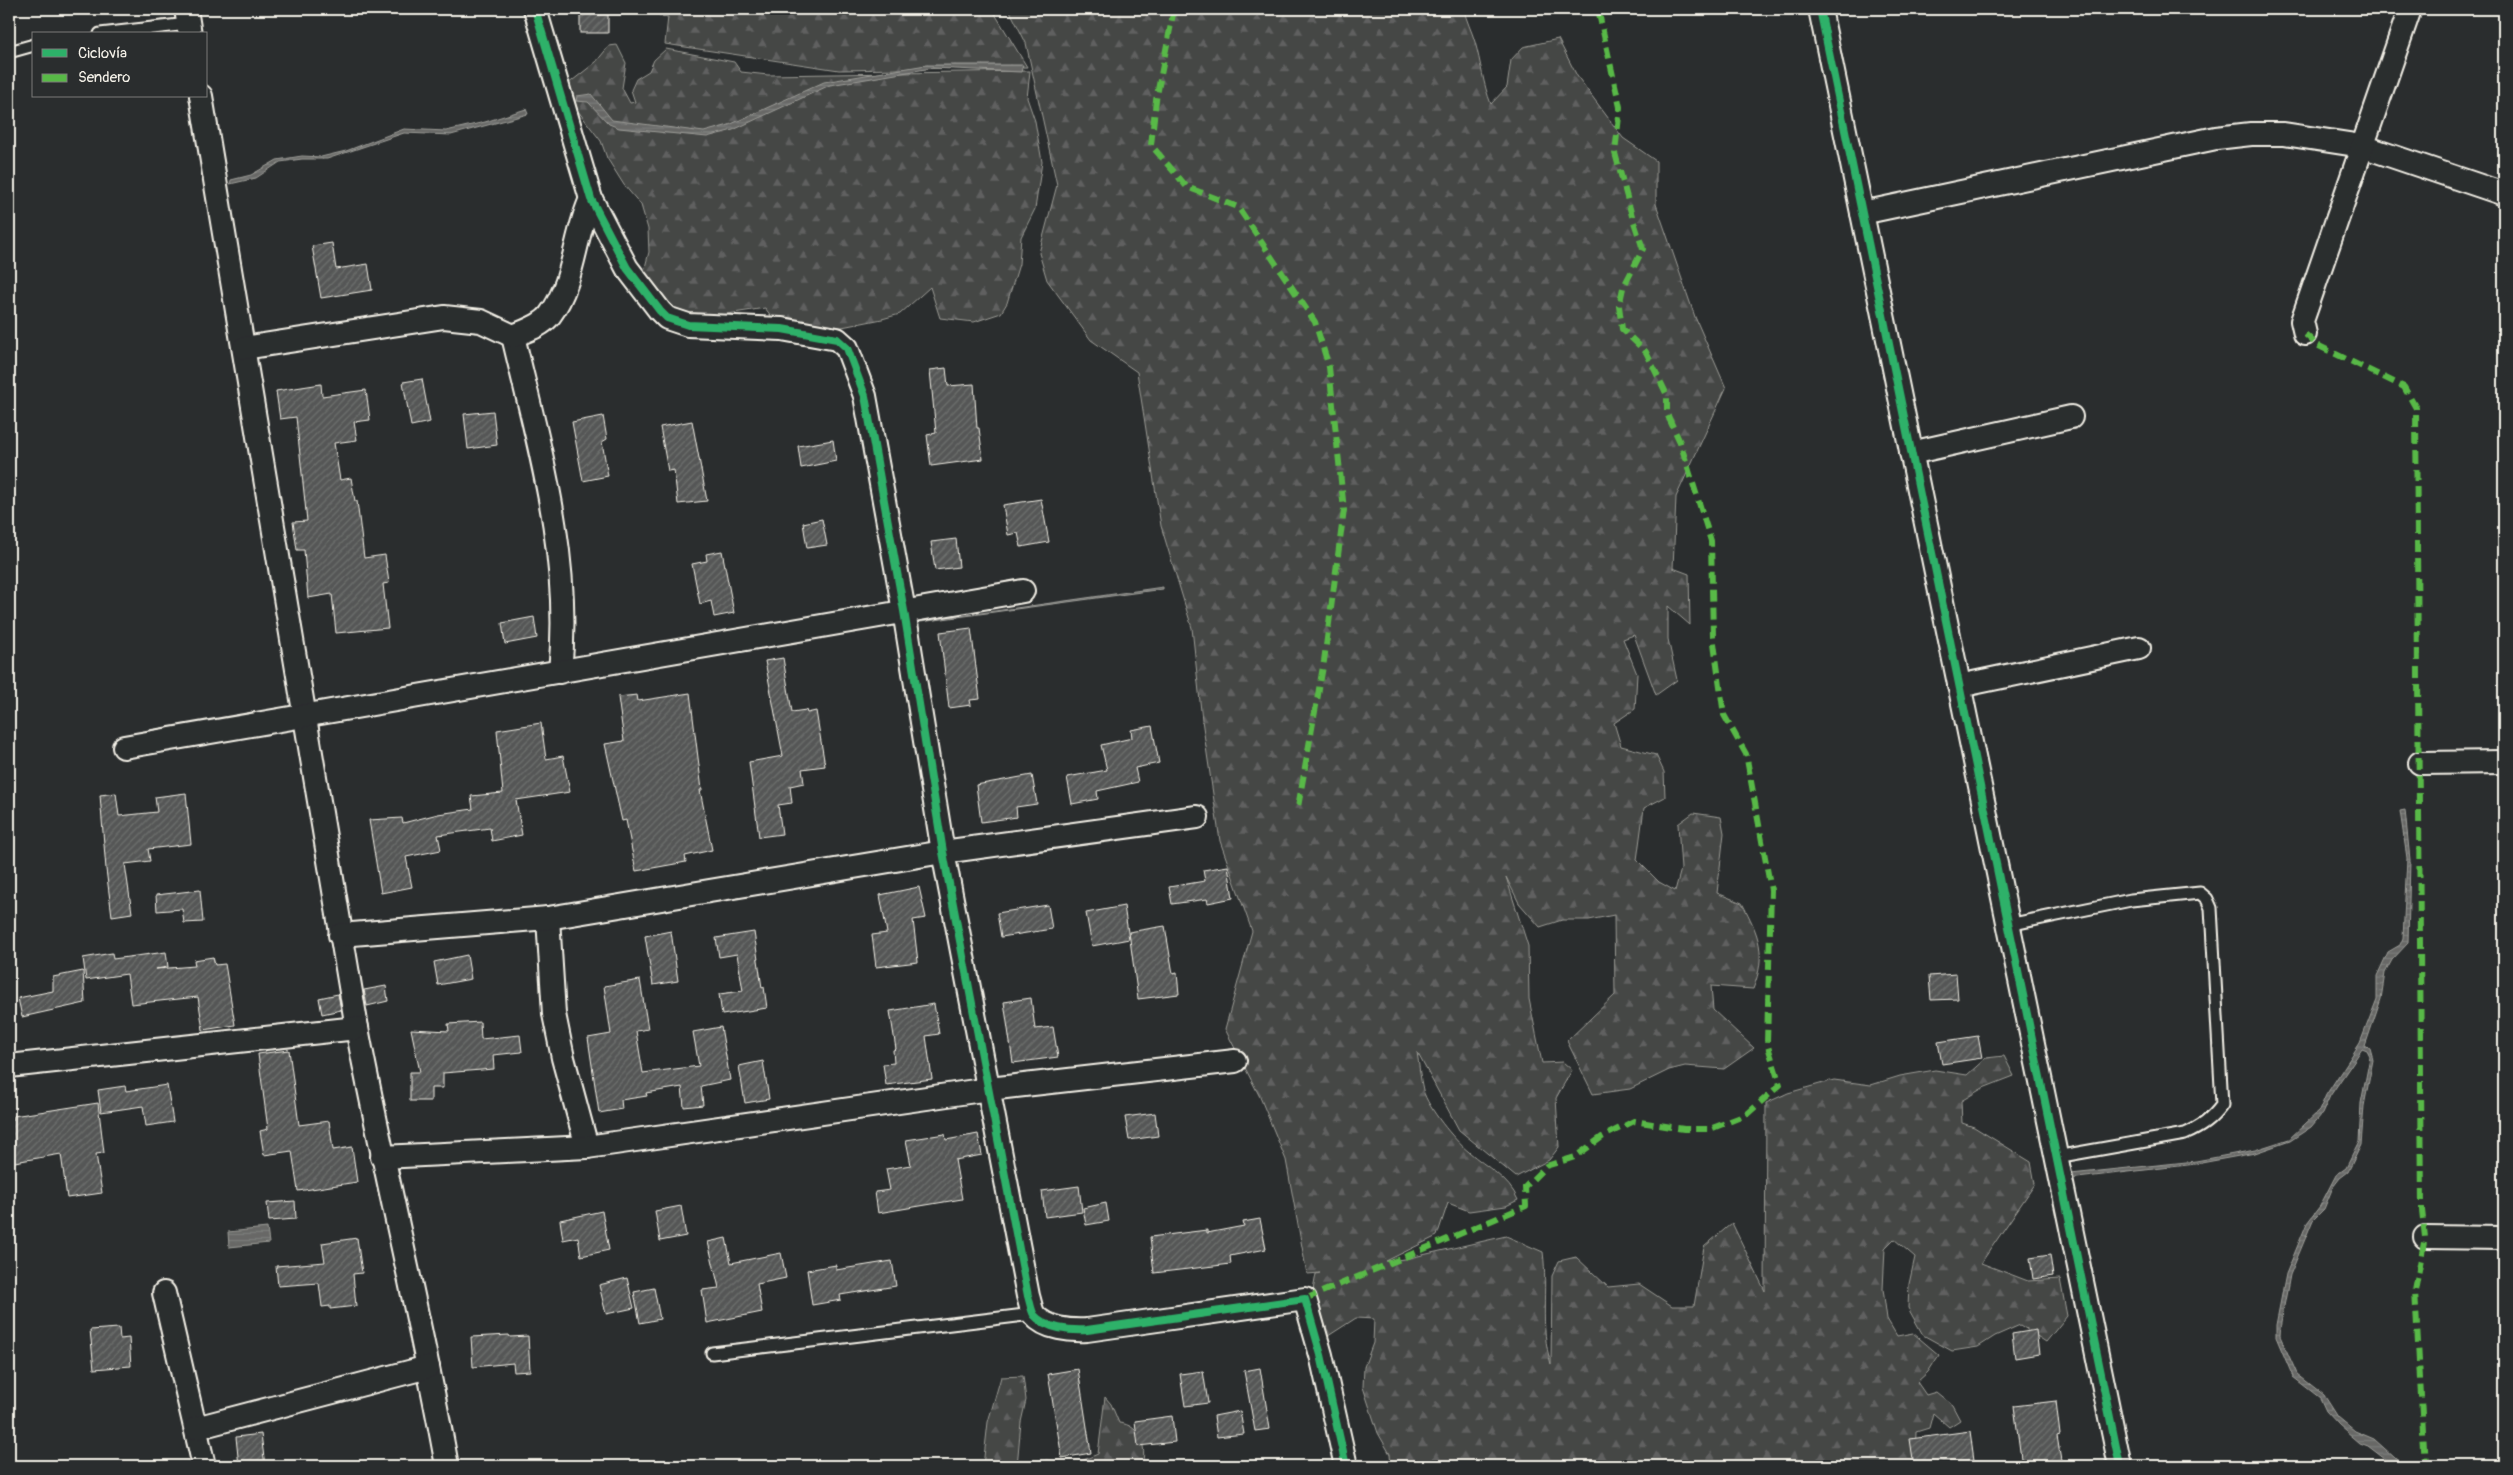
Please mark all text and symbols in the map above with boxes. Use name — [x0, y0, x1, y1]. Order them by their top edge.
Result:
legend — [32, 32, 208, 98]
text: Ciclovía — [78, 44, 127, 63]
text: Sendero — [78, 68, 130, 87]

